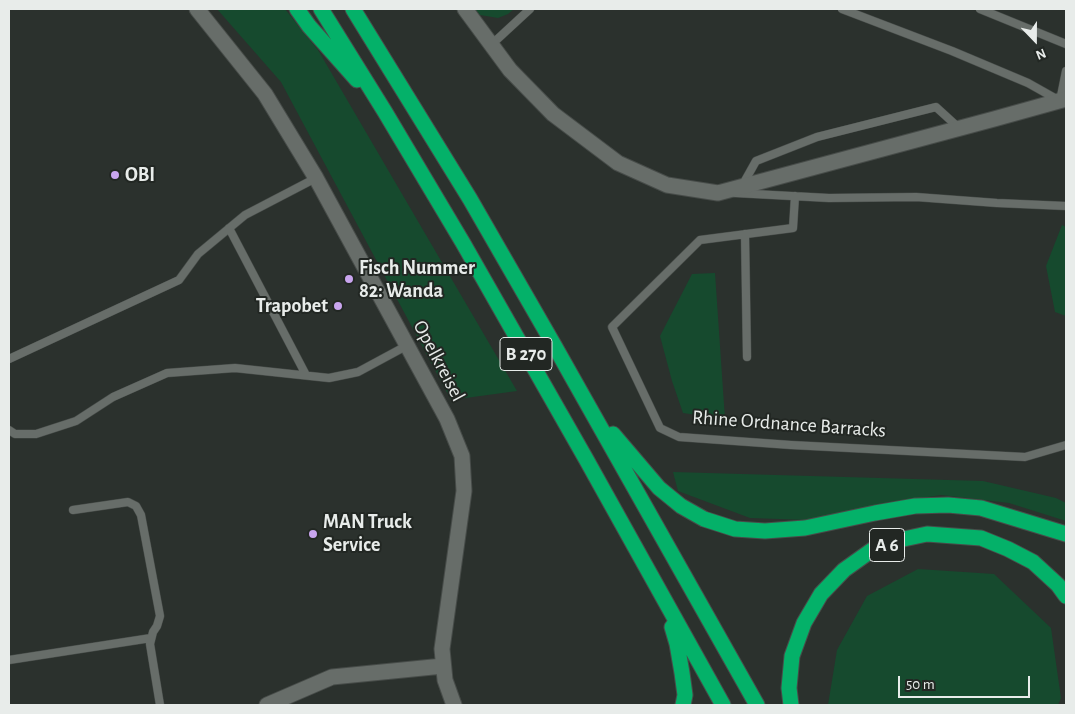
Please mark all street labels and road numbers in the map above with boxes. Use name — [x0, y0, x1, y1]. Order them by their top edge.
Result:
street label: Opelkreisel — [408, 316, 470, 406]
road number: B 270 — [500, 338, 552, 370]
street label: Rhine Ordnance Barracks — [691, 405, 887, 443]
road number: A 6 — [870, 528, 904, 562]

